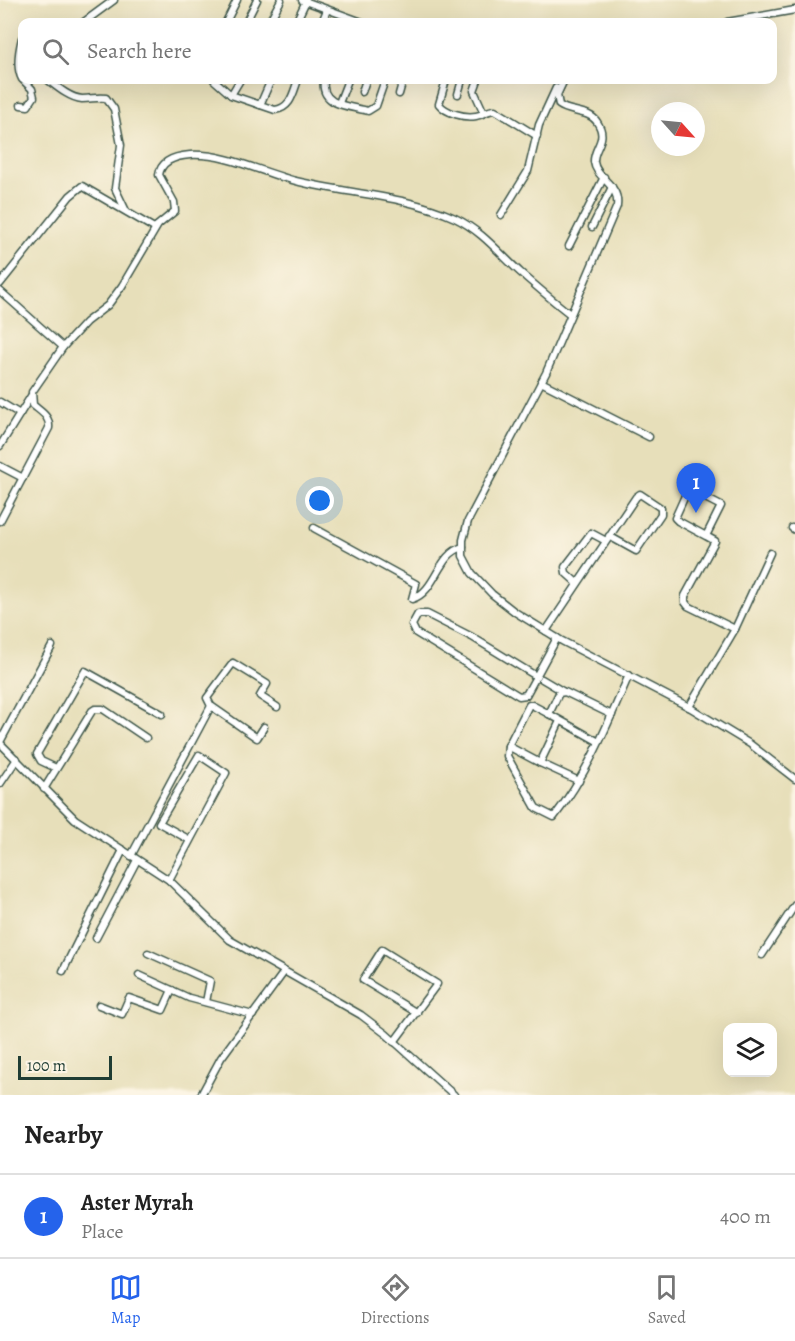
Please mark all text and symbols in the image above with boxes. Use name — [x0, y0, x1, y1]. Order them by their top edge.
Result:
search box — [18, 18, 777, 84]
icon: search — [39, 35, 72, 68]
text: Search here — [87, 36, 192, 66]
north arrow — [651, 102, 705, 156]
pin: 1 — [676, 464, 716, 513]
your location — [305, 486, 334, 515]
map controls — [723, 1023, 777, 1077]
button: layers — [723, 1023, 777, 1077]
scale bar — [18, 1053, 112, 1080]
text: 100 m — [27, 1055, 66, 1077]
text: Nearby — [24, 1117, 103, 1152]
text: Aster Myrah — [81, 1188, 194, 1218]
text: 1 — [40, 1203, 47, 1230]
text: 400 m — [720, 1203, 771, 1230]
text: Place — [81, 1218, 123, 1245]
tab: Map — [109, 1271, 142, 1329]
tab: Directions — [361, 1271, 429, 1329]
tab: Saved — [648, 1271, 686, 1329]

